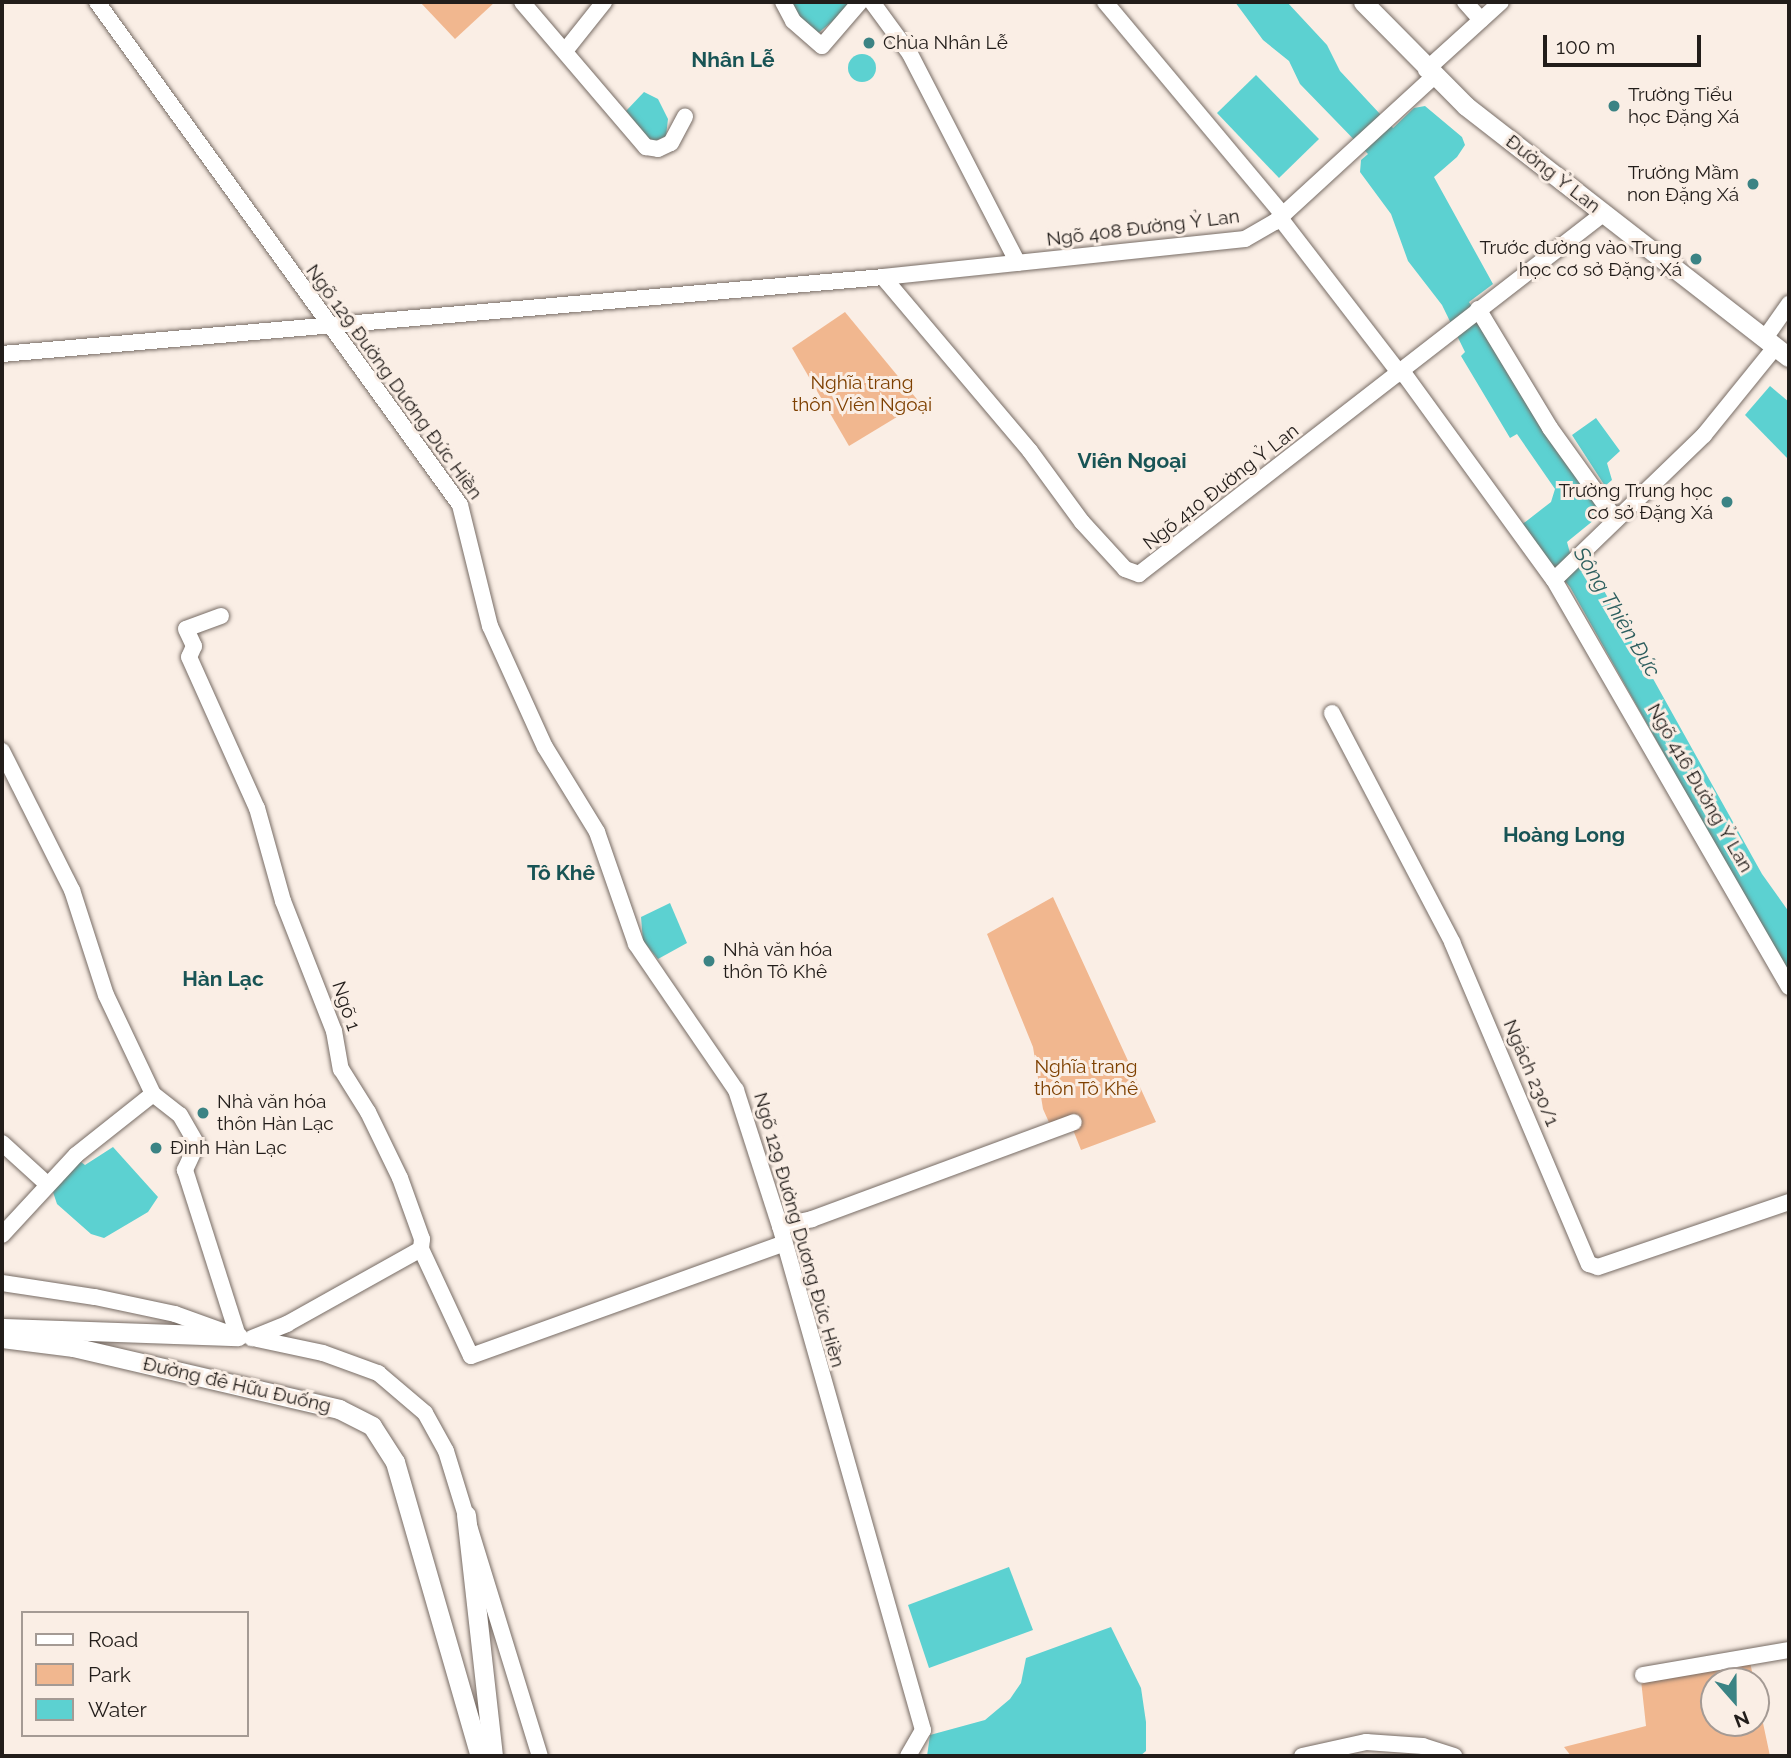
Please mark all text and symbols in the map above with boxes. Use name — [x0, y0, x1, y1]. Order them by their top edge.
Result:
scale bar — [1546, 21, 1704, 65]
place label: Chùa Nhân Lễ — [883, 32, 1008, 54]
text: 100 m — [1556, 34, 1615, 59]
marker: Chùa Nhân Lễ — [861, 35, 877, 51]
district label: Nhân Lễ — [691, 47, 775, 73]
place label: Trường Tiểu học Đặng Xá — [1628, 84, 1740, 128]
marker: Trường Tiểu học Đặng Xá — [1606, 98, 1622, 114]
street label: Đường Ỷ Lan — [1501, 130, 1605, 218]
place label: Trường Mầm non Đặng Xá — [1627, 162, 1739, 206]
marker: Trường Mầm non Đặng Xá — [1745, 176, 1761, 192]
street label: Ngõ 408 Đường Ỷ Lan — [1045, 205, 1241, 251]
place label: Trước đường vào Trung học cơ sở Đặng Xá — [1478, 237, 1682, 281]
marker: Trước đường vào Trung học cơ sở Đặng Xá — [1688, 251, 1704, 267]
street label: Ngõ 129 Đường Dương Đức Hiền — [301, 260, 487, 504]
park label: Nghĩa trang thôn Viên Ngoại — [792, 372, 932, 416]
street label: Ngõ 410 Đường Ỷ Lan — [1139, 419, 1303, 555]
district label: Viên Ngoại — [1077, 448, 1187, 474]
place label: Trường Trung học cơ sở Đặng Xá — [1558, 480, 1713, 524]
marker: Trường Trung học cơ sở Đặng Xá — [1719, 494, 1735, 510]
water label: Sông Thiên Đức — [1568, 542, 1666, 682]
street label: Ngõ 416 Đường Ỷ Lan — [1642, 700, 1758, 876]
district label: Hoàng Long — [1503, 822, 1625, 848]
district label: Tô Khê — [527, 860, 595, 886]
place label: Nhà văn hóa thôn Tô Khê — [723, 939, 833, 983]
marker: Nhà văn hóa thôn Tô Khê — [701, 953, 717, 969]
district label: Hàn Lạc — [182, 966, 264, 992]
street label: Ngõ 1 — [327, 978, 365, 1034]
street label: Ngách 230/1 — [1498, 1016, 1564, 1130]
park label: Nghĩa trang thôn Tô Khê — [1034, 1056, 1138, 1100]
street label: Ngõ 129 Đường Dương Đức Hiền — [749, 1090, 849, 1370]
place label: Nhà văn hóa thôn Hàn Lạc — [217, 1091, 334, 1135]
marker: Nhà văn hóa thôn Hàn Lạc — [195, 1105, 211, 1121]
place label: Đình Hàn Lạc — [170, 1137, 287, 1159]
marker: Đình Hàn Lạc — [148, 1140, 164, 1156]
street label: Đường đê Hữu Đuống — [141, 1352, 333, 1418]
legend — [21, 1611, 248, 1737]
text: Road — [88, 1627, 138, 1652]
text: Park — [88, 1662, 131, 1687]
north arrow — [1700, 1667, 1770, 1737]
text: Water — [88, 1697, 147, 1722]
text: N — [1731, 1707, 1753, 1733]

